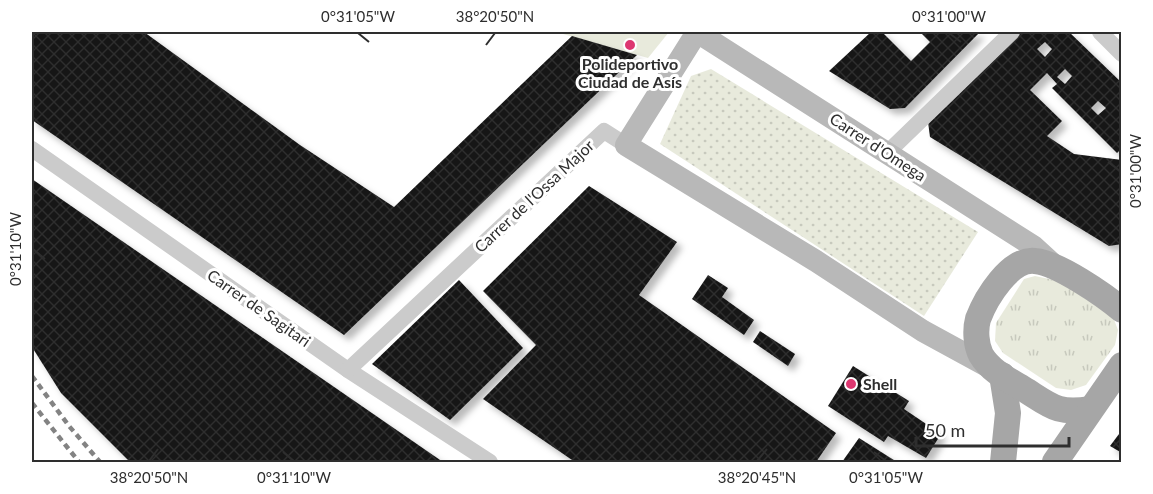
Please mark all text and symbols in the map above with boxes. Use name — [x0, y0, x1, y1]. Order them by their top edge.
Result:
text: 0°31'05"W — [321, 7, 395, 25]
text: 38°20'50"N — [456, 7, 534, 25]
text: 0°31'00"W — [912, 7, 986, 25]
marker: Polideportivo Ciudad de Asís — [623, 38, 637, 52]
place label: Polideportivo Ciudad de Asís — [578, 54, 682, 91]
street label: Carrer d'Omega — [827, 108, 930, 185]
text: 0°31'00"W — [1126, 134, 1144, 208]
street label: Carrer de l'Ossa Major — [470, 135, 597, 256]
text: 0°31'10"W — [6, 212, 24, 286]
street label: Carrer de Sagitari — [204, 265, 315, 350]
place label: Shell — [863, 374, 897, 393]
marker: Shell — [844, 377, 858, 391]
scale bar — [916, 410, 1069, 448]
text: 50 m — [925, 419, 965, 441]
text: 38°20'50"N — [110, 468, 188, 486]
text: 0°31'10"W — [257, 468, 331, 486]
text: 38°20'45"N — [718, 468, 796, 486]
text: 0°31'05"W — [849, 468, 923, 486]

